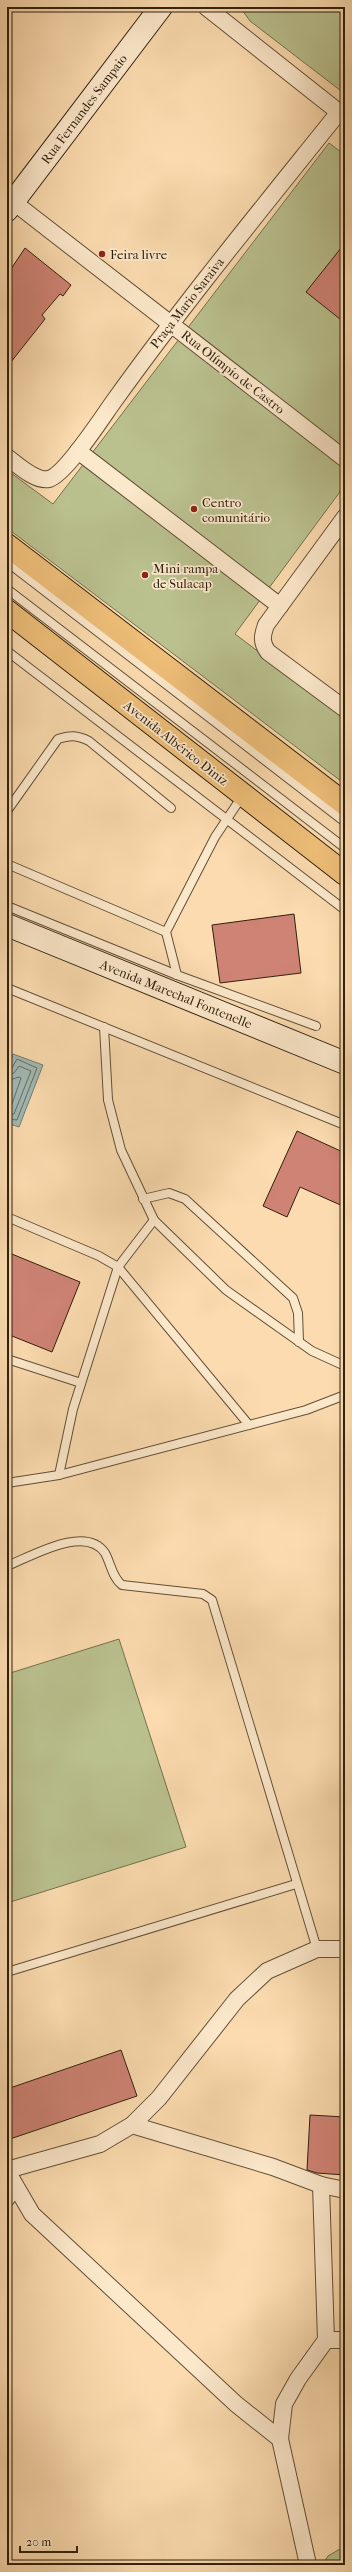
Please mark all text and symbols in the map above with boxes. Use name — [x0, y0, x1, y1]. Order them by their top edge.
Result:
street label: Rua Fernandes Sampaio — [38, 51, 130, 167]
place label: Feira livre — [110, 247, 168, 262]
marker: Feira livre — [97, 249, 107, 259]
street label: Praça Mario Saraiva — [147, 254, 228, 352]
street label: Rua Olímpio de Castro — [179, 327, 288, 417]
place label: Centro comunitário — [202, 495, 271, 525]
marker: Centro comunitário — [189, 504, 199, 514]
place label: Mini rampa de Sulacap — [153, 561, 219, 591]
marker: Mini rampa de Sulacap — [140, 570, 150, 580]
street label: Avenida Albérico Diniz — [120, 697, 231, 789]
street label: Avenida Marechal Fontenelle — [97, 956, 255, 1032]
scale bar — [20, 2528, 77, 2554]
text: 20 m — [26, 2535, 51, 2549]

